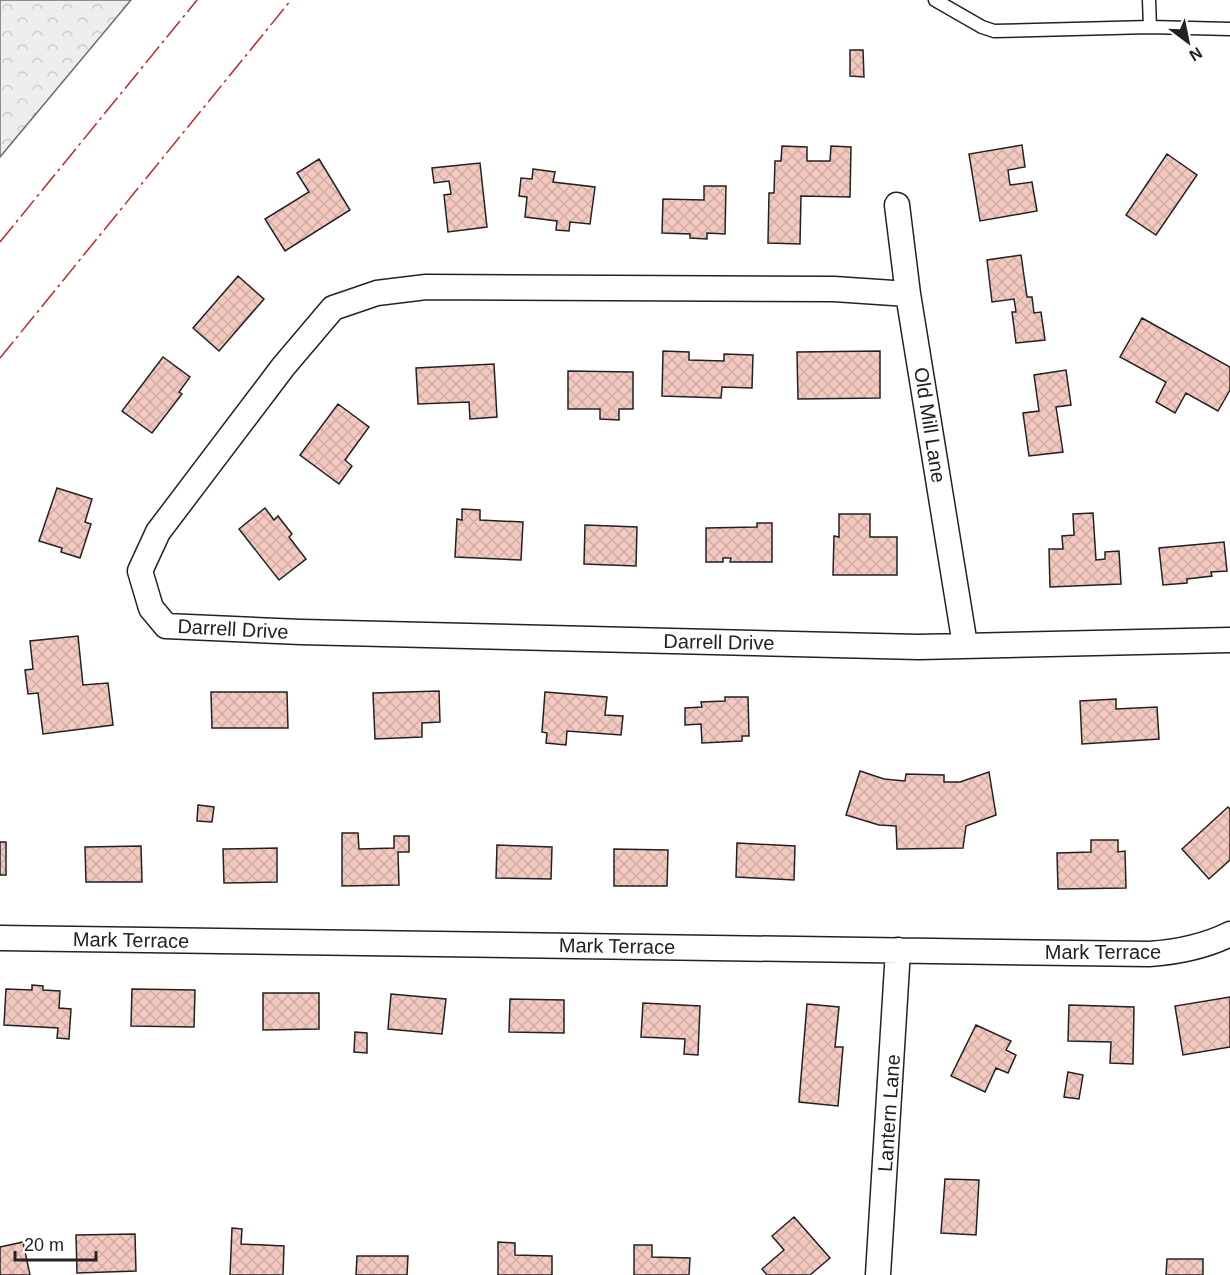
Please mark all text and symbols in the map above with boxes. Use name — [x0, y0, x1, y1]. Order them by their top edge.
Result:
north arrow — [1158, 12, 1218, 72]
text: N — [1186, 44, 1205, 65]
street label: Old Mill Lane — [910, 366, 950, 484]
street label: Darrell Drive — [177, 615, 289, 643]
street label: Darrell Drive — [663, 630, 775, 654]
street label: Mark Terrace — [73, 928, 189, 952]
street label: Mark Terrace — [559, 934, 675, 958]
street label: Mark Terrace — [1045, 941, 1161, 963]
street label: Lantern Lane — [874, 1053, 904, 1173]
scale bar — [15, 1224, 96, 1262]
text: 20 m — [24, 1235, 64, 1255]

